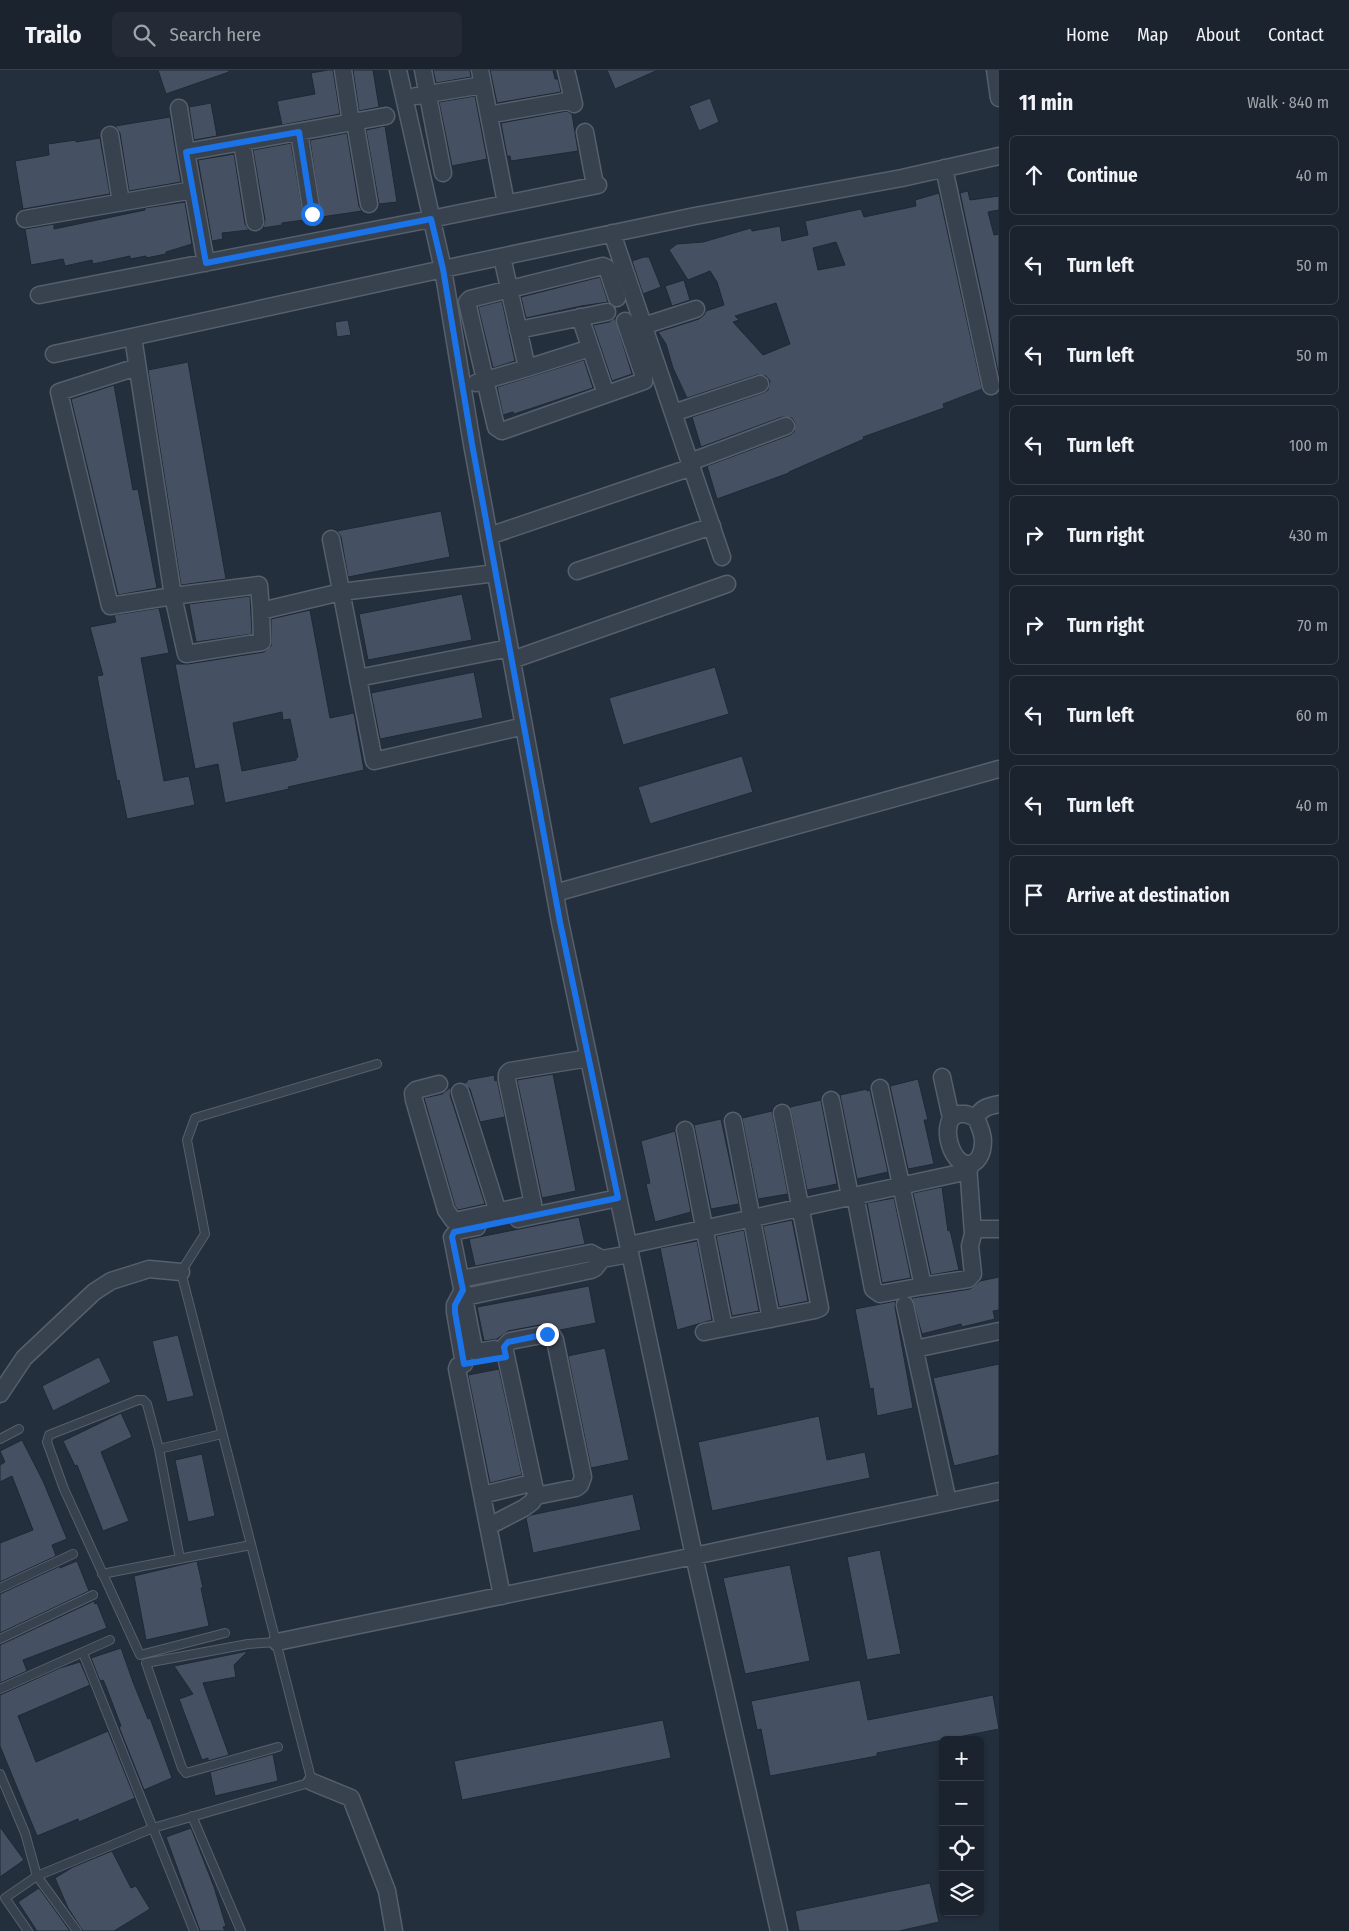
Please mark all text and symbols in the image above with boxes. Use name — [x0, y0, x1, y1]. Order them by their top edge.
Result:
search box — [112, 12, 462, 57]
text: Trailo — [25, 21, 82, 49]
icon: search — [130, 21, 158, 49]
text: Search here — [170, 23, 261, 46]
text: Home — [1066, 24, 1109, 46]
text: Map — [1137, 24, 1168, 46]
text: About — [1196, 24, 1240, 46]
text: Contact — [1268, 24, 1324, 46]
text: 11 min — [1019, 90, 1073, 116]
text: Walk · 840 m — [1247, 93, 1329, 112]
icon: ahead — [1020, 161, 1048, 189]
text: Continue — [1067, 164, 1138, 187]
text: 40 m — [1296, 166, 1328, 185]
route start — [301, 203, 324, 226]
icon: left — [1020, 251, 1048, 279]
text: Turn left — [1067, 254, 1134, 277]
text: 50 m — [1296, 256, 1328, 275]
icon: left — [1020, 341, 1048, 369]
text: Turn left — [1067, 344, 1134, 367]
text: 50 m — [1296, 346, 1328, 365]
icon: left — [1020, 431, 1048, 459]
text: Turn left — [1067, 434, 1134, 457]
text: 100 m — [1289, 436, 1328, 455]
icon: right — [1020, 521, 1048, 549]
text: Turn right — [1067, 524, 1144, 547]
text: 430 m — [1289, 526, 1328, 545]
icon: right — [1020, 611, 1048, 639]
text: Turn right — [1067, 614, 1144, 637]
text: 70 m — [1297, 616, 1328, 635]
icon: left — [1020, 701, 1048, 729]
text: Turn left — [1067, 704, 1134, 727]
text: 60 m — [1296, 706, 1328, 725]
icon: left — [1020, 791, 1048, 819]
text: Turn left — [1067, 794, 1134, 817]
text: 40 m — [1296, 796, 1328, 815]
icon: arrive — [1020, 881, 1048, 909]
text: Arrive at destination — [1067, 884, 1230, 907]
route end — [536, 1323, 559, 1346]
map controls — [939, 1736, 984, 1916]
button: + — [939, 1736, 984, 1781]
button: − — [939, 1781, 984, 1826]
button: locate — [939, 1826, 984, 1871]
button: layers — [939, 1871, 984, 1916]

